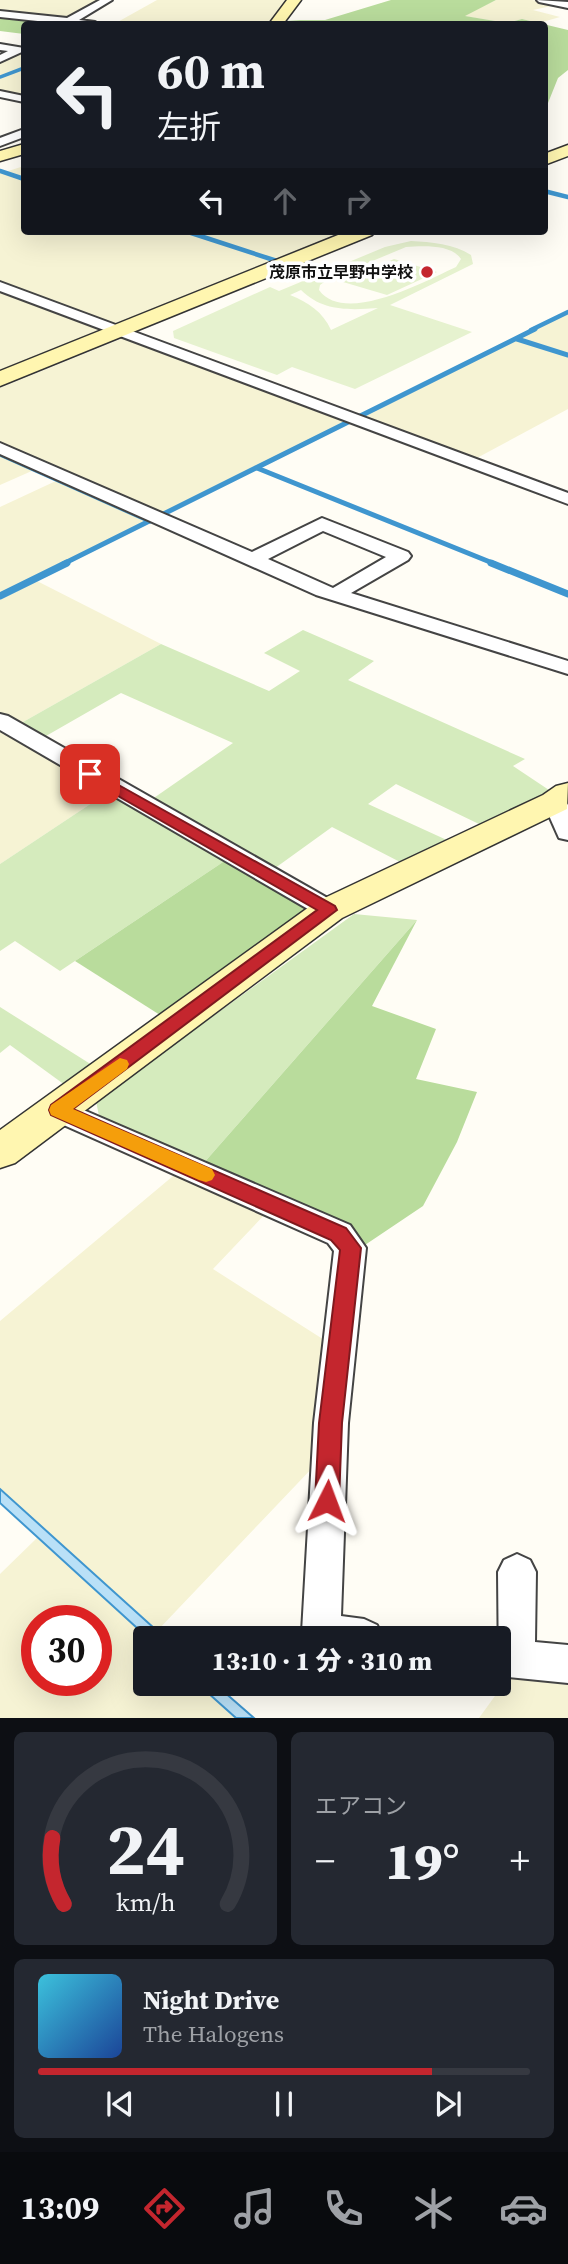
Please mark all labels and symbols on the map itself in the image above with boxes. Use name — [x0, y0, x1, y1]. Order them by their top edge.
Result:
place label: 茂原市立早野中学校 — [269, 261, 413, 283]
marker: 茂原市立早野中学校 — [419, 264, 435, 280]
pin — [60, 744, 120, 804]
position arrow — [290, 1464, 364, 1538]
speed limit sign: 30 — [21, 1605, 112, 1696]

